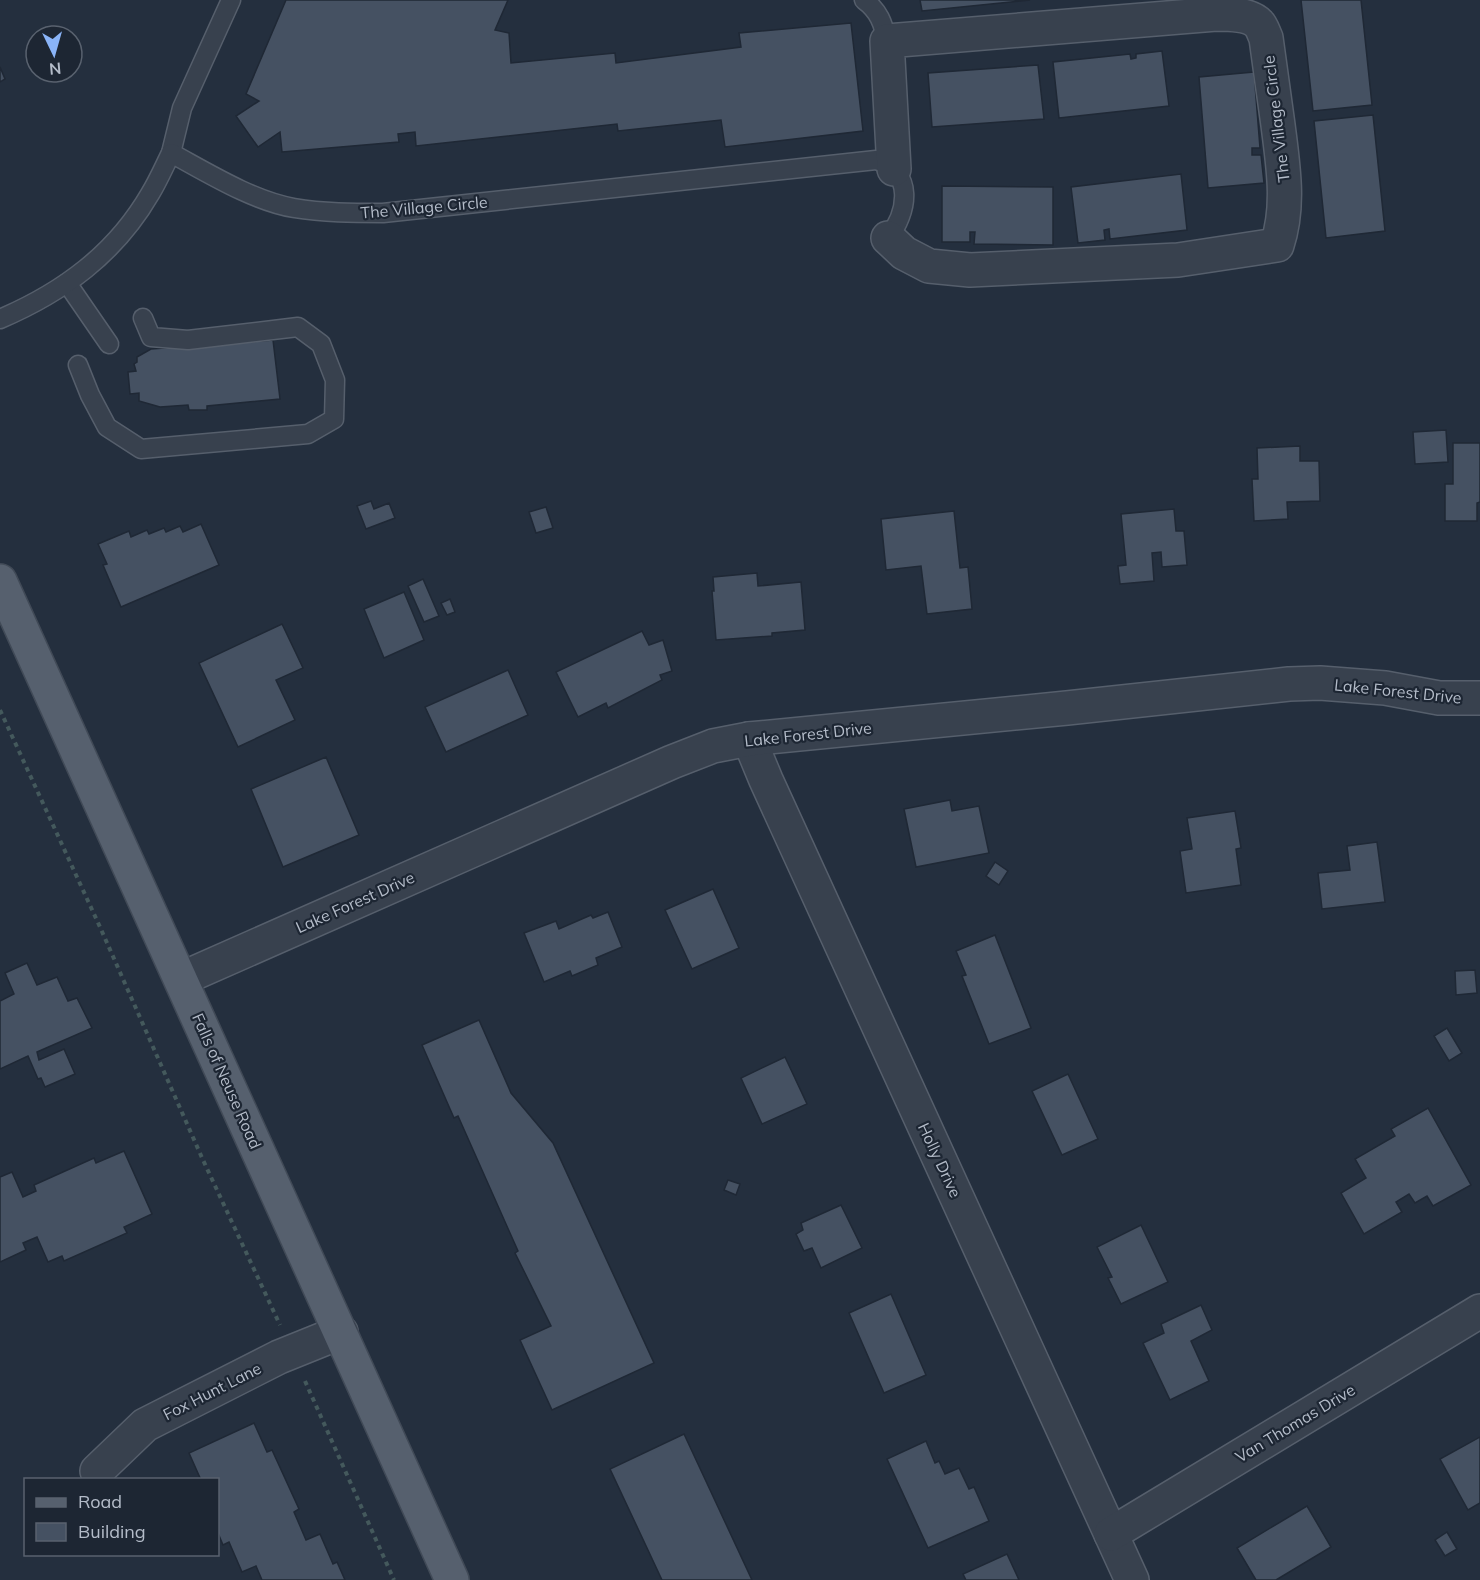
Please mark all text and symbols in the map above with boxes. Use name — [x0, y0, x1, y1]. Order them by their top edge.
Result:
north arrow — [24, 24, 84, 84]
street label: The Village Circle — [1258, 54, 1294, 184]
text: N — [48, 58, 62, 79]
street label: The Village Circle — [360, 191, 488, 223]
street label: Lake Forest Drive — [1333, 674, 1463, 708]
street label: Lake Forest Drive — [743, 717, 873, 751]
street label: Lake Forest Drive — [293, 867, 417, 937]
street label: Falls of Neuse Road — [188, 1010, 266, 1152]
street label: Holly Drive — [914, 1119, 966, 1201]
street label: Fox Hunt Lane — [160, 1358, 264, 1424]
street label: Van Thomas Drive — [1232, 1379, 1358, 1467]
legend — [24, 1478, 219, 1556]
text: Road — [78, 1490, 122, 1513]
text: Building — [78, 1520, 146, 1543]

